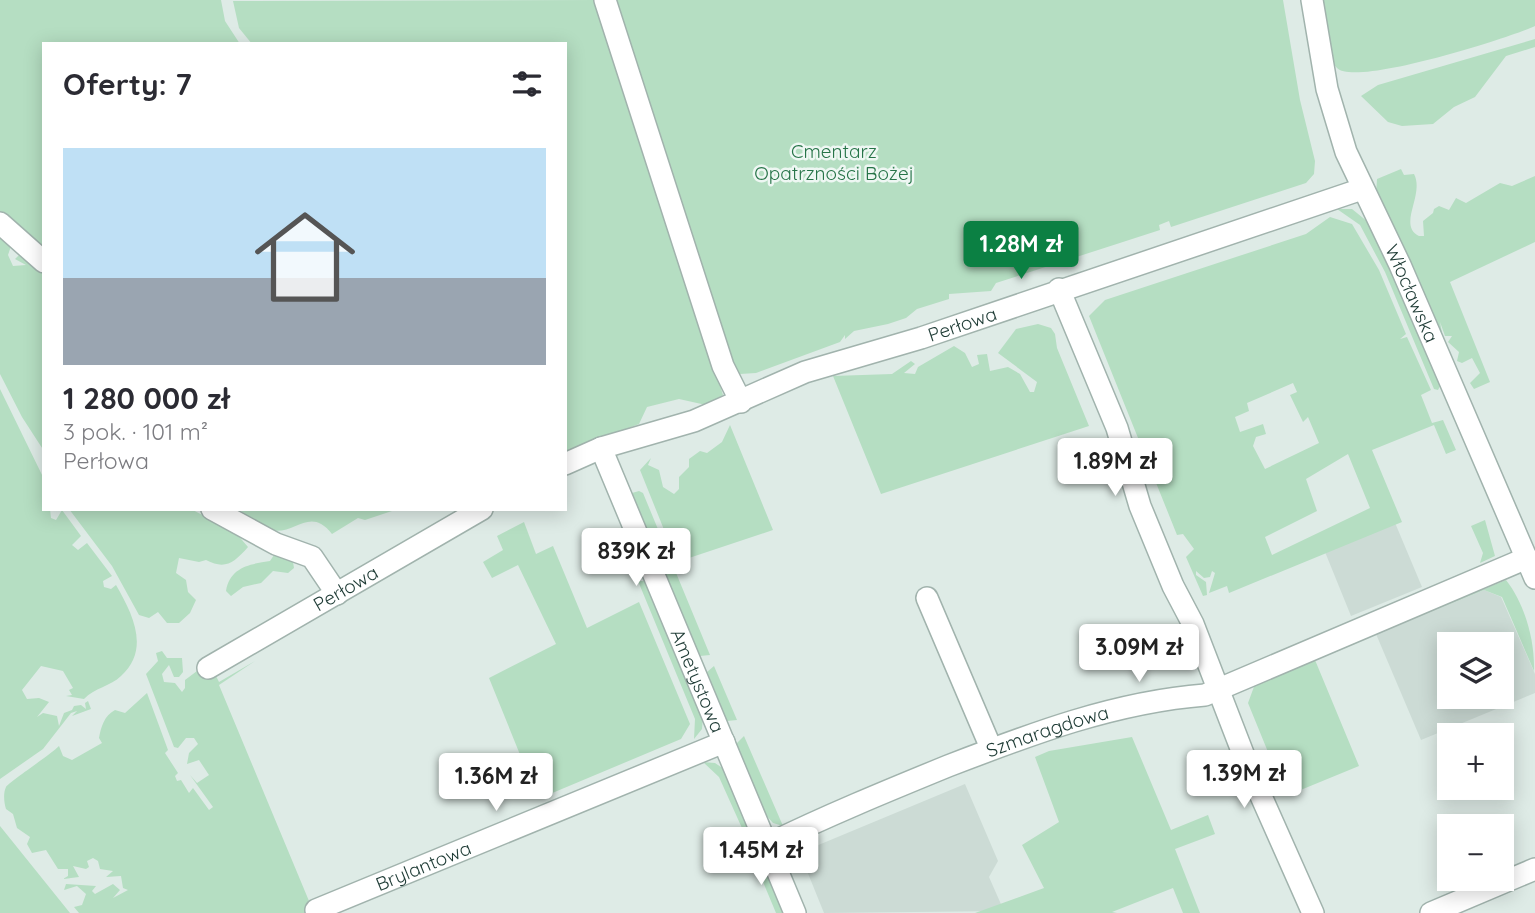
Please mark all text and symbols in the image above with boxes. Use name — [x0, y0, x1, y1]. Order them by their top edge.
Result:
text: Oferty: 7 — [63, 65, 192, 103]
icon: filters — [508, 65, 546, 103]
park label: Cmentarz Opatrzności Bożej — [754, 139, 914, 185]
icon: home — [242, 194, 368, 320]
pin: 1.28M zł — [949, 222, 1093, 281]
text: 1.28M zł — [980, 229, 1062, 258]
street label: Włocławska — [1380, 240, 1444, 346]
street label: Perłowa — [925, 301, 1000, 347]
text: 1 280 000 zł — [63, 379, 230, 417]
text: 3 pok. · 101 m² — [63, 417, 208, 446]
pin: 1.89M zł — [1043, 438, 1187, 498]
text: Perłowa — [63, 446, 149, 475]
text: 1.89M zł — [1074, 446, 1156, 475]
pin: 839K zł — [571, 528, 701, 588]
text: 839K zł — [598, 536, 674, 565]
street label: Perłowa — [309, 560, 382, 616]
pin: 3.09M zł — [1067, 624, 1211, 684]
street label: Ametystowa — [666, 625, 730, 736]
text: 3.09M zł — [1095, 632, 1183, 661]
map controls — [1437, 632, 1514, 891]
button: layers — [1437, 632, 1514, 709]
street label: Szmaragdowa — [983, 700, 1111, 762]
button: + — [1437, 723, 1514, 800]
pin: 1.39M zł — [1172, 750, 1316, 810]
pin: 1.36M zł — [424, 754, 568, 813]
text: 1.39M zł — [1203, 758, 1285, 787]
text: 1.36M zł — [455, 761, 537, 790]
button: − — [1437, 814, 1514, 891]
pin: 1.45M zł — [689, 828, 833, 887]
street label: Brylantowa — [372, 835, 475, 896]
text: 1.45M zł — [719, 835, 803, 864]

